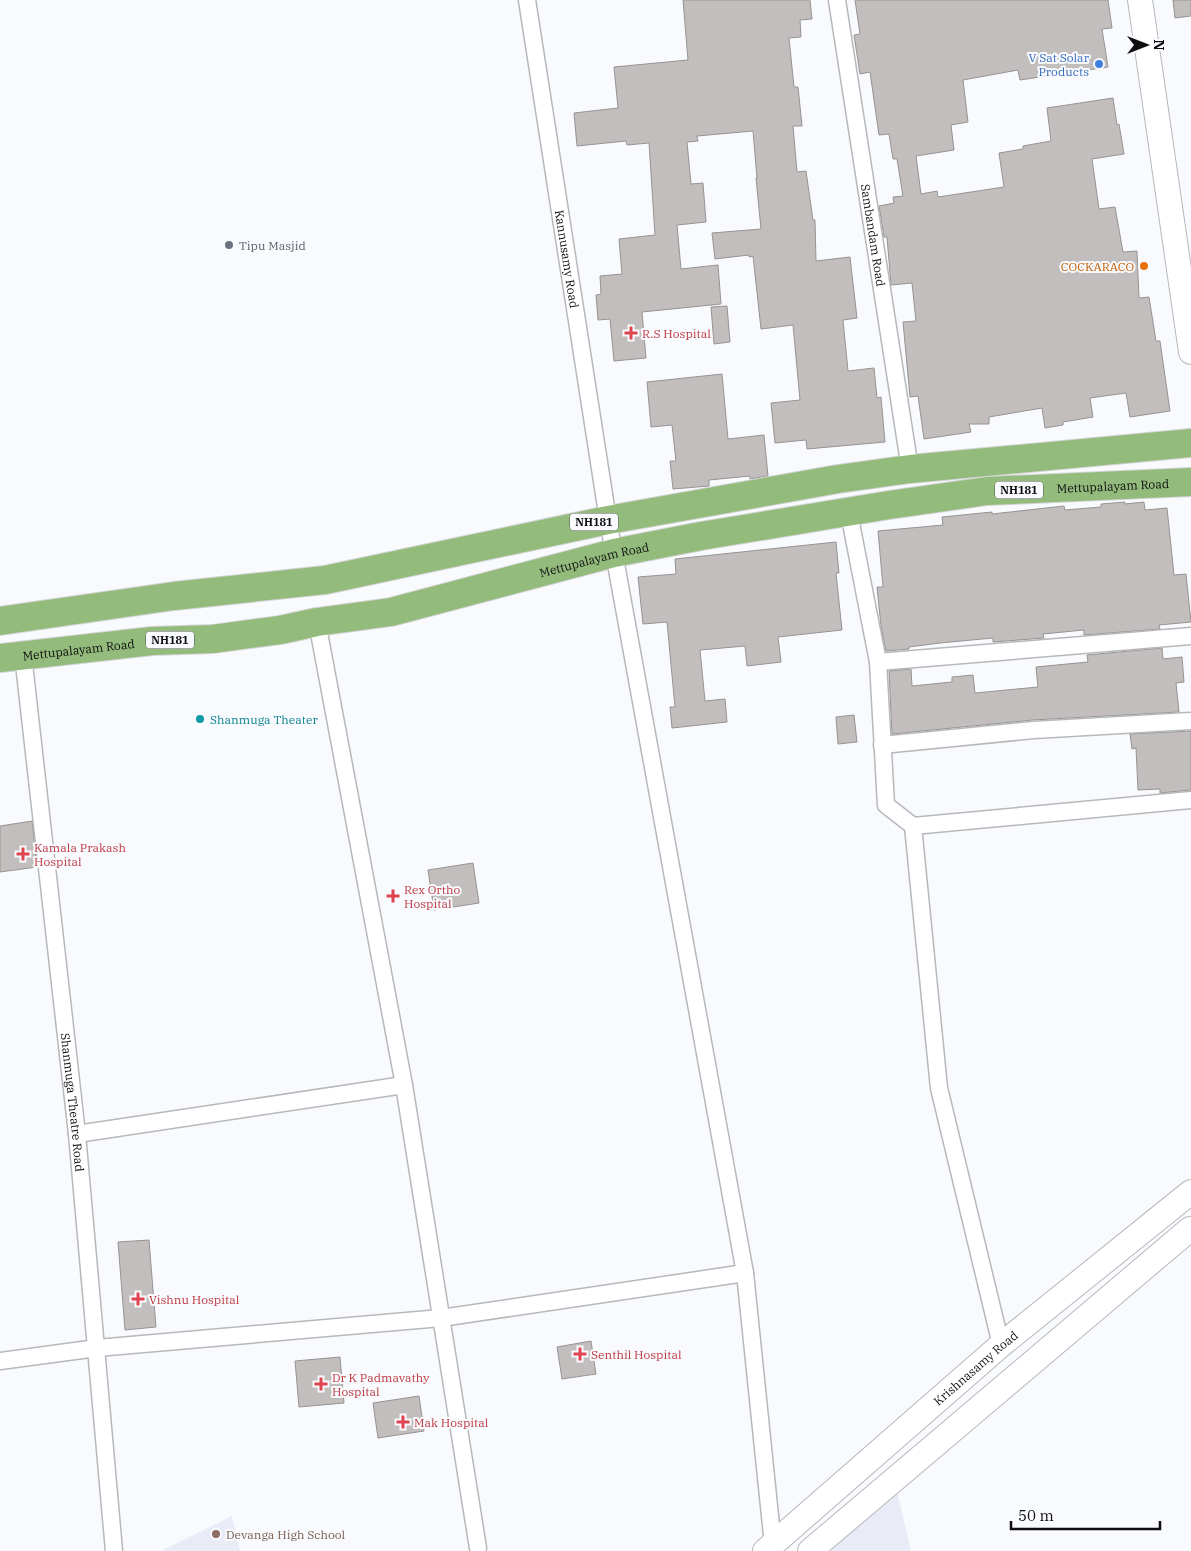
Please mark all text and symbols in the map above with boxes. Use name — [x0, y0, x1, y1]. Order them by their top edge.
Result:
north arrow — [1121, 20, 1171, 70]
text: N — [1150, 39, 1168, 51]
place label: V Sat Solar Products — [1028, 50, 1090, 79]
marker: V Sat Solar Products — [1093, 58, 1105, 70]
street label: Sambandam Road — [858, 183, 889, 287]
street label: Kannusamy Road — [552, 209, 582, 309]
place label: Tipu Masjid — [239, 238, 306, 253]
marker: Tipu Masjid — [223, 239, 235, 251]
place label: COCKARACO — [1061, 259, 1134, 274]
marker: COCKARACO — [1138, 260, 1150, 272]
marker: R.S Hospital — [624, 326, 638, 340]
place label: R.S Hospital — [642, 326, 711, 341]
street label: Mettupalayam Road — [1056, 475, 1169, 495]
road number: NH181 — [995, 482, 1043, 498]
road number: NH181 — [570, 514, 618, 530]
street label: Mettupalayam Road — [538, 539, 650, 580]
road number: NH181 — [146, 632, 194, 648]
street label: Mettupalayam Road — [22, 636, 135, 663]
place label: Shanmuga Theater — [210, 712, 318, 727]
marker: Shanmuga Theater — [194, 713, 206, 725]
place label: Kamala Prakash Hospital — [34, 840, 126, 869]
marker: Kamala Prakash Hospital — [16, 847, 30, 861]
place label: Rex Ortho Hospital — [404, 882, 460, 911]
marker: Rex Ortho Hospital — [386, 889, 400, 903]
street label: Shanmuga Theatre Road — [58, 1032, 88, 1172]
marker: Vishnu Hospital — [131, 1292, 145, 1306]
place label: Vishnu Hospital — [149, 1292, 240, 1307]
street label: Krishnasamy Road — [930, 1327, 1021, 1408]
marker: Senthil Hospital — [573, 1347, 587, 1361]
place label: Senthil Hospital — [591, 1347, 682, 1362]
place label: Dr K Padmavathy Hospital — [332, 1370, 430, 1399]
marker: Dr K Padmavathy Hospital — [314, 1377, 328, 1391]
marker: Mak Hospital — [396, 1415, 410, 1429]
place label: Mak Hospital — [414, 1415, 489, 1430]
scale bar — [1011, 1498, 1160, 1530]
text: 50 m — [1018, 1506, 1054, 1525]
place label: Devanga High School — [226, 1527, 346, 1542]
marker: Devanga High School — [210, 1528, 222, 1540]

